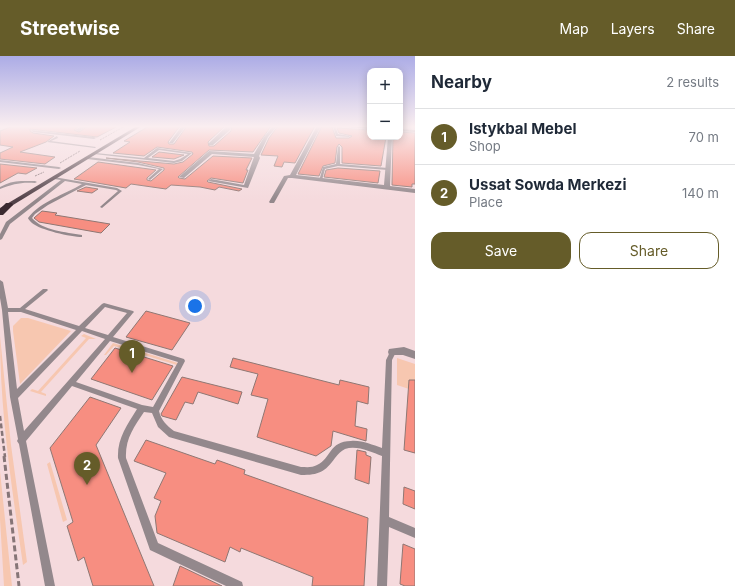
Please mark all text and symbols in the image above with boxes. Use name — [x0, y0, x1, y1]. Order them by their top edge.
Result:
text: Streetwise — [20, 17, 120, 40]
text: Map — [560, 20, 589, 37]
text: Layers — [611, 20, 655, 37]
text: Share — [677, 20, 715, 37]
map controls — [367, 68, 403, 140]
button: + — [367, 68, 403, 104]
text: Nearby — [431, 72, 492, 92]
text: 2 results — [666, 74, 719, 90]
button: − — [367, 104, 403, 140]
text: Istykbal Mebel — [469, 119, 577, 138]
text: 1 — [441, 129, 447, 145]
text: 70 m — [689, 129, 719, 145]
text: Shop — [469, 138, 501, 154]
text: Ussat Sowda Merkezi — [469, 175, 627, 194]
text: 2 — [440, 185, 448, 201]
text: 140 m — [682, 185, 719, 201]
text: Place — [469, 194, 503, 210]
button: Save — [431, 232, 571, 269]
button: Share — [579, 232, 719, 269]
your location — [185, 296, 205, 316]
pin: 1 — [119, 340, 145, 373]
pin: 2 — [74, 452, 100, 485]

